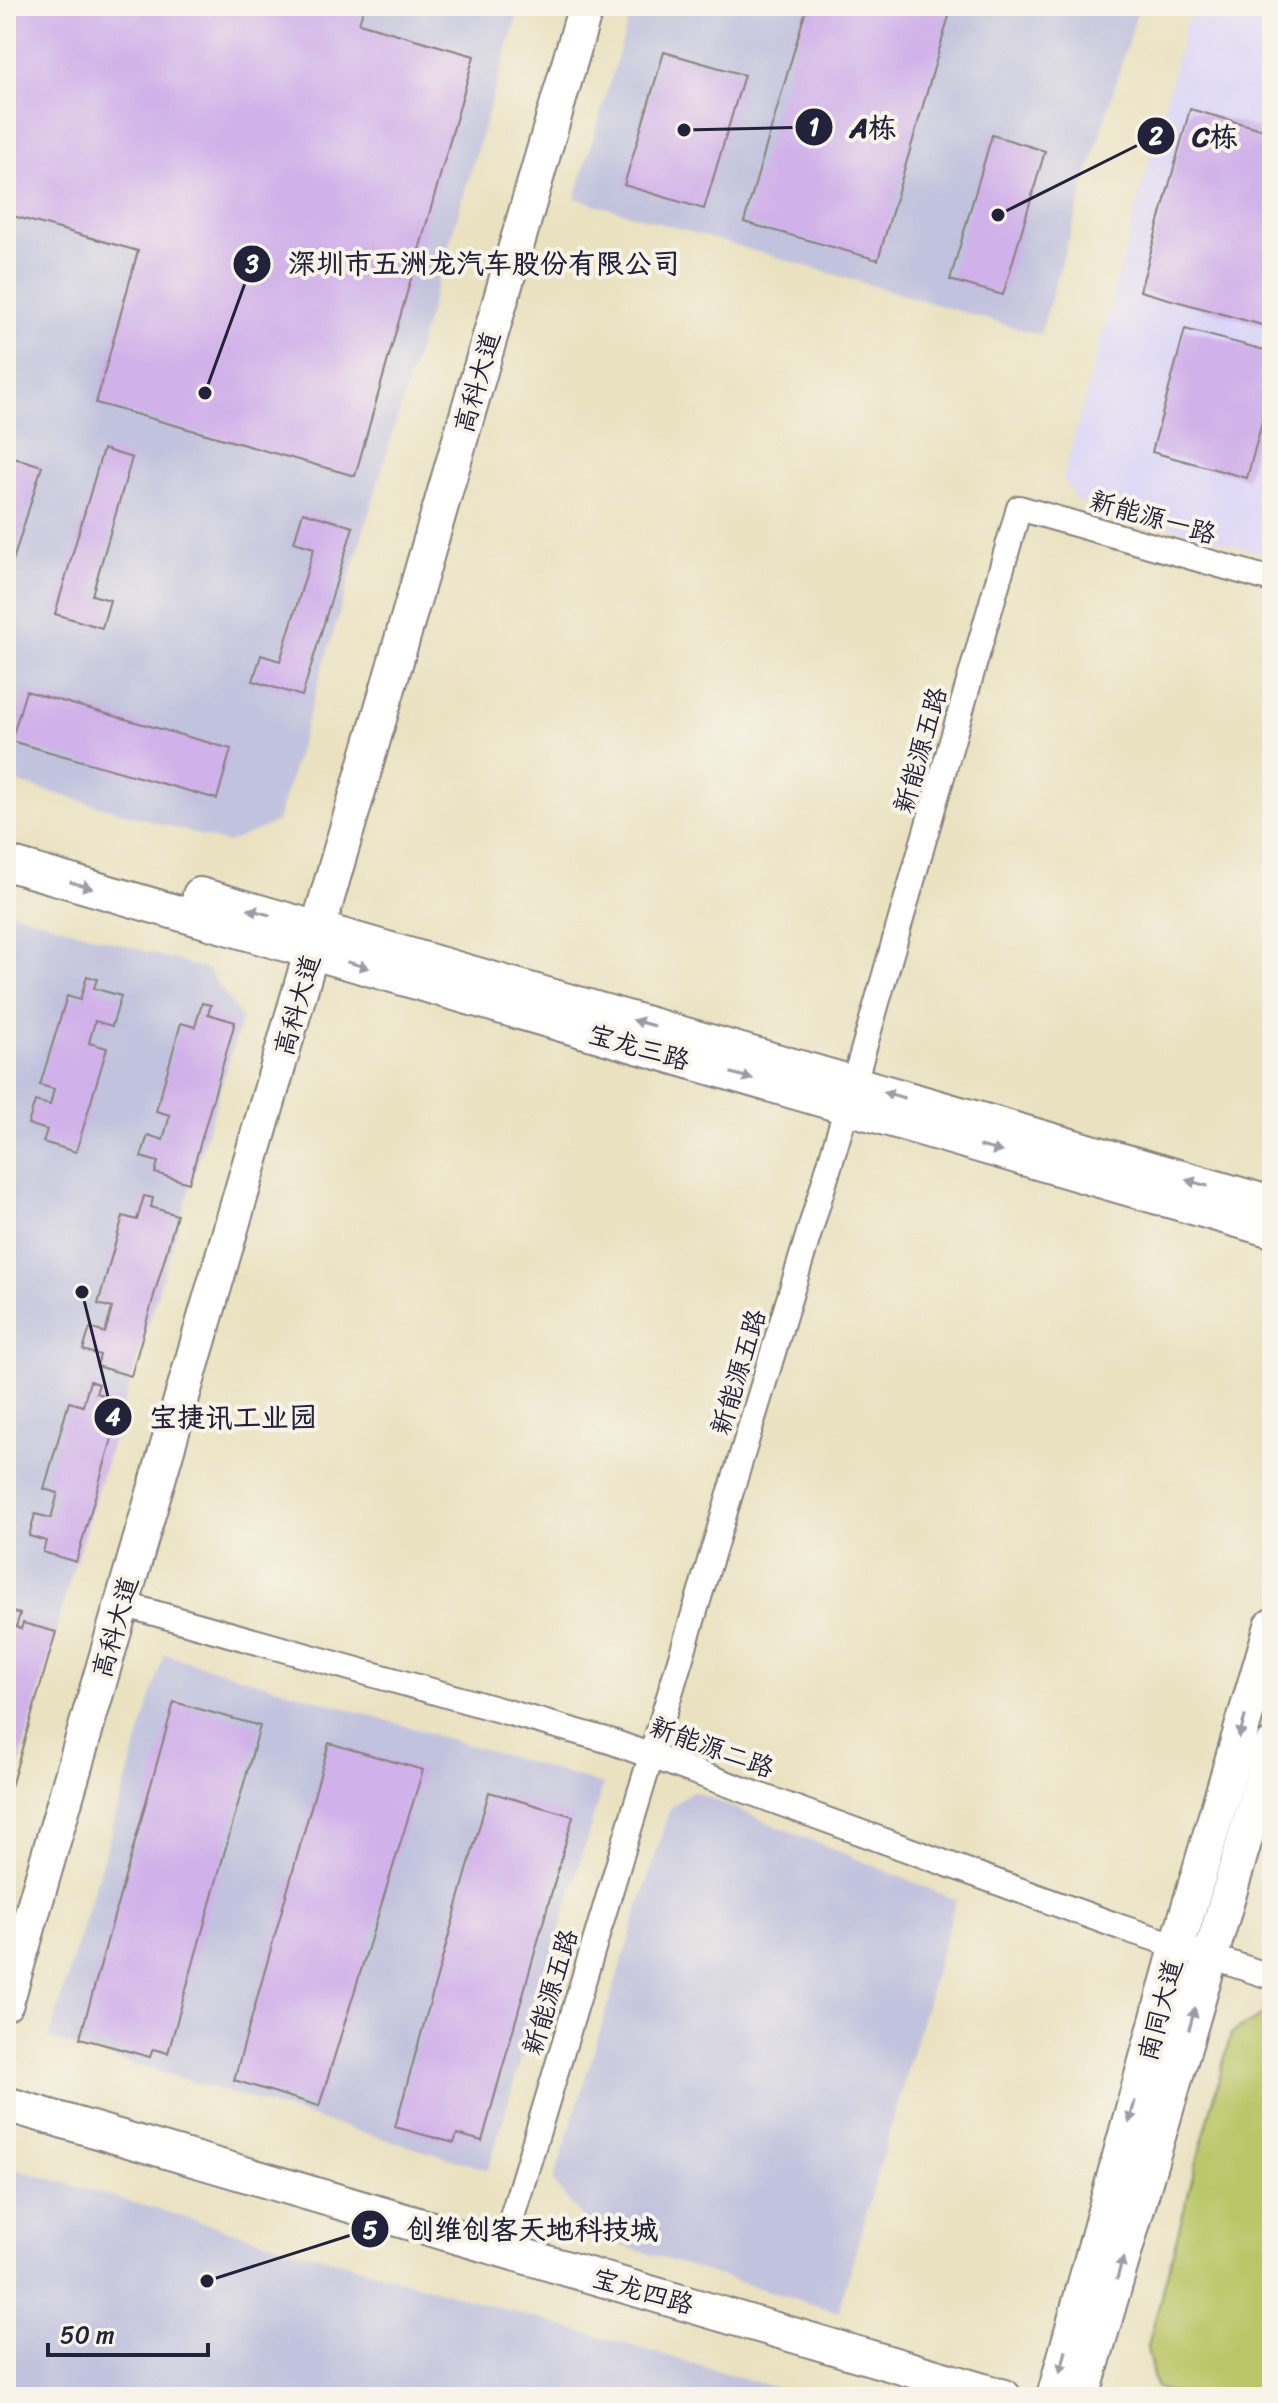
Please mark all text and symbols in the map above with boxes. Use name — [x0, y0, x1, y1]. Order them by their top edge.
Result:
callout: A栋 — [794, 101, 912, 153]
text: A栋 — [849, 103, 896, 152]
text: 1 — [809, 106, 819, 148]
callout: C栋 — [1136, 110, 1253, 162]
text: C栋 — [1191, 112, 1238, 161]
text: 2 — [1148, 115, 1163, 157]
callout: 深圳市五洲龙汽车股份有限公司 — [232, 238, 696, 290]
text: 深圳市五洲龙汽车股份有限公司 — [288, 239, 680, 288]
text: 3 — [244, 243, 259, 285]
street label: 高科大道 — [441, 326, 513, 438]
street label: 新能源一路 — [1084, 477, 1222, 557]
street label: 新能源五路 — [880, 681, 960, 819]
one-way arrow — [69, 879, 93, 892]
one-way arrow — [247, 905, 271, 918]
street label: 高科大道 — [261, 949, 333, 1061]
one-way arrow — [346, 959, 370, 972]
street label: 宝龙三路 — [583, 1011, 695, 1083]
one-way arrow — [631, 1016, 655, 1029]
one-way arrow — [730, 1070, 754, 1083]
one-way arrow — [881, 1088, 905, 1101]
one-way arrow — [980, 1143, 1004, 1156]
one-way arrow — [1185, 1176, 1209, 1189]
street label: 新能源五路 — [697, 1303, 779, 1441]
callout: 宝捷讯工业园 — [93, 1391, 333, 1443]
text: 宝捷讯工业园 — [149, 1393, 317, 1442]
text: 4 — [106, 1396, 121, 1438]
street label: 高科大道 — [79, 1571, 151, 1683]
street label: 新能源二路 — [643, 1703, 781, 1791]
one-way arrow — [1235, 1716, 1248, 1740]
street label: 新能源五路 — [509, 1923, 591, 2061]
street label: 南同大道 — [1124, 1954, 1196, 2066]
one-way arrow — [1187, 2006, 1199, 2031]
one-way arrow — [1125, 2100, 1138, 2124]
callout: 创维创客天地科技城 — [350, 2203, 674, 2255]
text: 创维创客天地科技城 — [406, 2205, 658, 2254]
text: 5 — [363, 2209, 378, 2251]
street label: 宝龙四路 — [587, 2255, 699, 2327]
one-way arrow — [1114, 2256, 1127, 2280]
scale bar — [48, 2307, 208, 2357]
text: 50 m — [60, 2314, 115, 2356]
one-way arrow — [1057, 2350, 1069, 2375]

